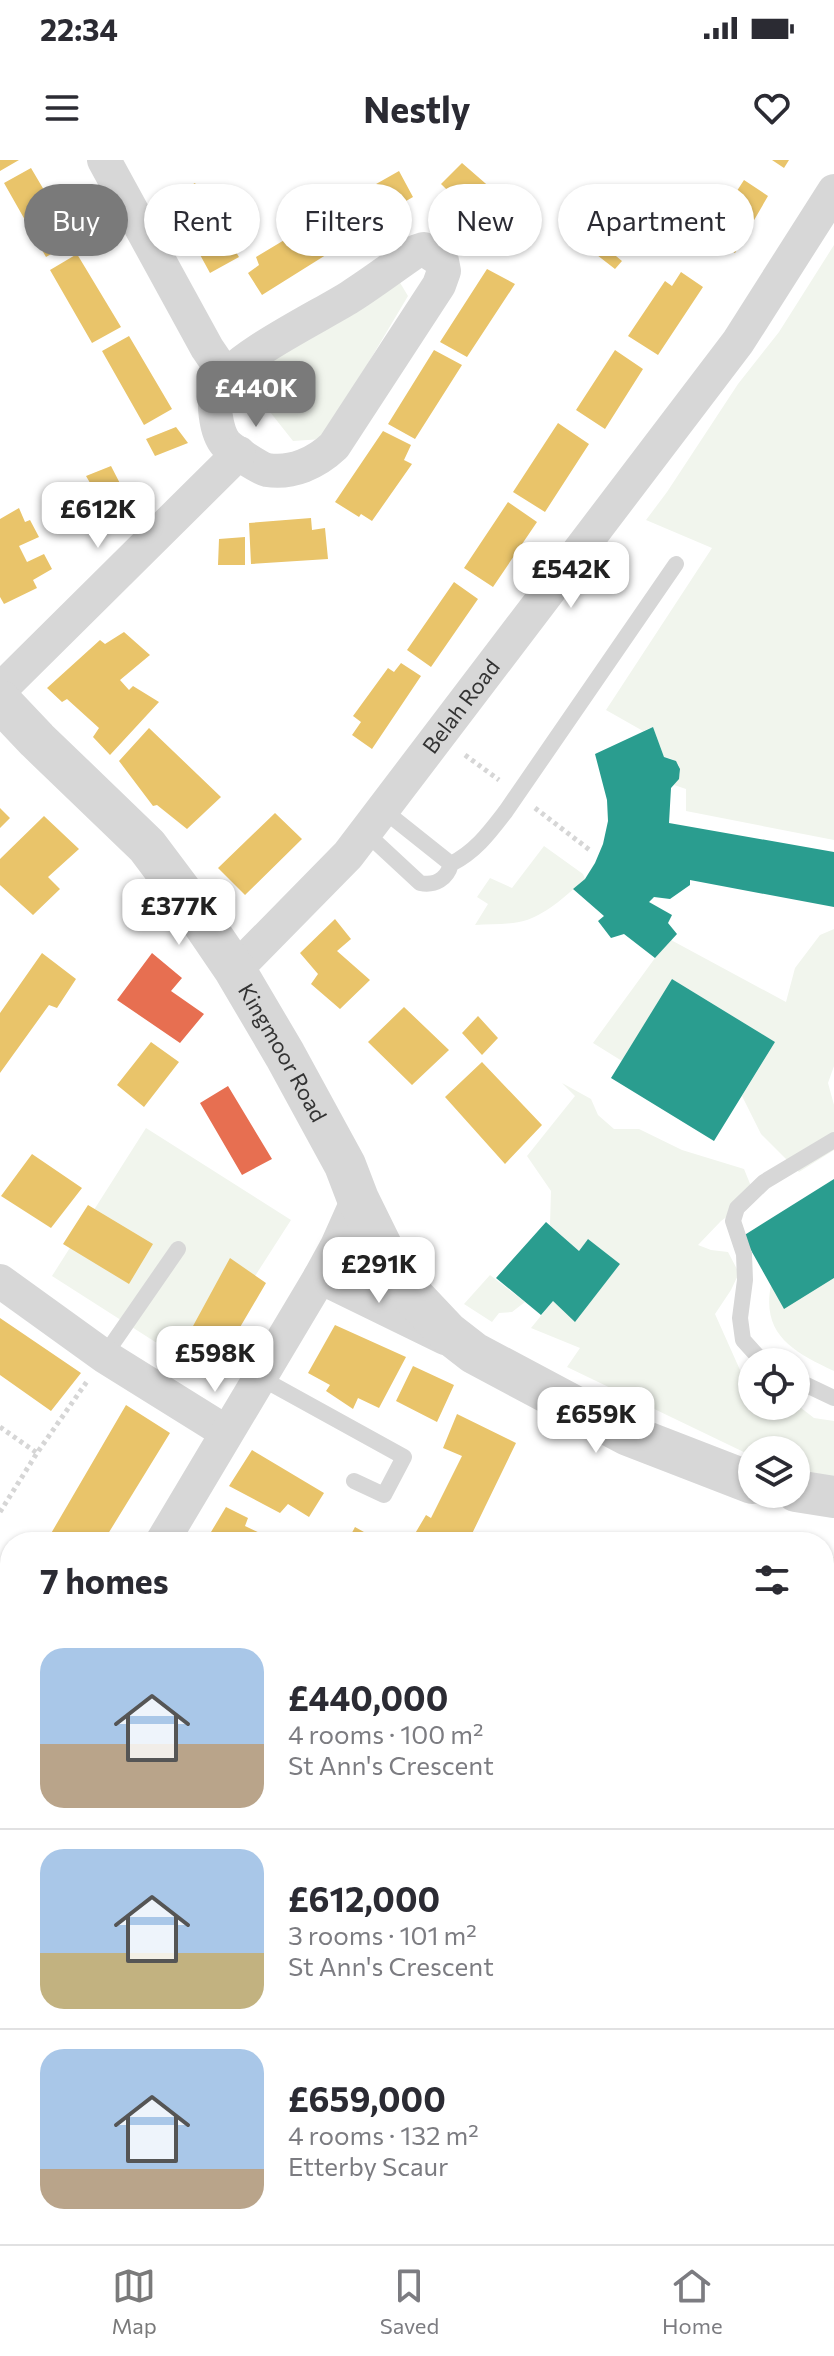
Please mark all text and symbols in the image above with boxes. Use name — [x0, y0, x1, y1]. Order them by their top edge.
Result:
text: 22:34 — [40, 10, 118, 47]
icon: menu — [40, 86, 84, 130]
text: Nestly — [363, 86, 471, 130]
icon: heart — [750, 86, 794, 130]
chip: Buy — [24, 184, 128, 256]
chip: Rent — [144, 184, 260, 256]
chip: Filters — [276, 184, 412, 256]
chip: New — [428, 184, 542, 256]
chip: Apartment — [558, 184, 754, 256]
pin: £440K — [200, 361, 312, 429]
text: £440K — [214, 371, 298, 402]
pin: £612K — [42, 482, 154, 550]
text: £612K — [60, 492, 136, 523]
pin: £542K — [515, 542, 627, 610]
text: £542K — [531, 552, 611, 583]
street label: Belah Road — [416, 654, 505, 758]
pin: £377K — [123, 879, 235, 947]
text: £377K — [140, 889, 218, 920]
street label: Kingmoor Road — [233, 978, 333, 1126]
pin: £291K — [323, 1237, 435, 1305]
text: £291K — [341, 1247, 417, 1278]
pin: £598K — [159, 1326, 271, 1394]
text: £598K — [174, 1336, 256, 1367]
map controls — [738, 1348, 810, 1508]
button: locate — [738, 1348, 810, 1420]
pin: £659K — [540, 1387, 652, 1455]
text: £659K — [555, 1397, 637, 1428]
button: layers — [738, 1436, 810, 1508]
icon: filters — [750, 1558, 794, 1602]
text: 7 homes — [40, 1559, 169, 1601]
text: £440,000 — [288, 1676, 448, 1718]
icon: home — [104, 1680, 200, 1776]
text: 4 rooms · 100 m² — [288, 1718, 483, 1749]
text: St Ann's Crescent — [288, 1749, 494, 1780]
text: £612,000 — [288, 1877, 440, 1919]
icon: home — [104, 1881, 200, 1977]
text: 3 rooms · 101 m² — [288, 1919, 477, 1950]
text: St Ann's Crescent — [288, 1950, 494, 1981]
text: £659,000 — [288, 2077, 446, 2119]
icon: home — [104, 2081, 200, 2177]
text: 4 rooms · 132 m² — [288, 2119, 479, 2150]
text: Etterby Scaur — [288, 2150, 449, 2181]
tab: Map — [111, 2264, 157, 2339]
tab: Saved — [380, 2264, 439, 2339]
tab: Home — [662, 2264, 723, 2339]

